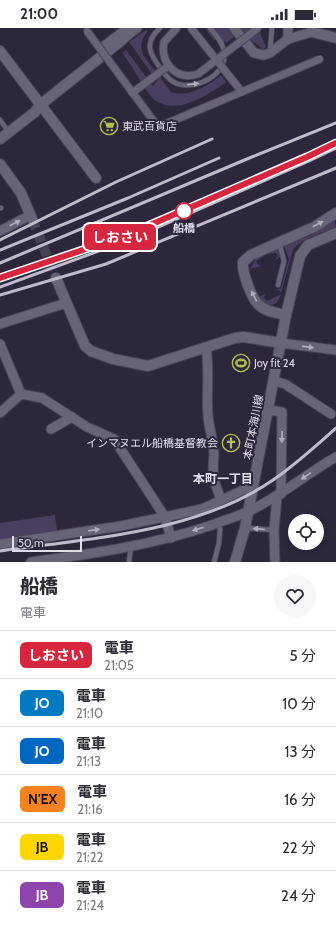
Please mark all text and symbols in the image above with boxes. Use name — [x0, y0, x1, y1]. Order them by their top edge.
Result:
text: 21:00 — [20, 5, 58, 23]
one-way arrow — [187, 81, 199, 87]
supermarket icon: 東武百貨店 — [99, 116, 119, 136]
place label: 東武百貨店 — [122, 119, 177, 133]
marker: 船橋 — [175, 202, 193, 220]
one-way arrow — [10, 220, 21, 226]
place label: 船橋 — [173, 221, 195, 235]
one-way arrow — [313, 221, 324, 228]
line badge: しおさい — [92, 224, 148, 250]
text: しおさい — [92, 228, 148, 246]
one-way arrow — [251, 291, 257, 302]
one-way arrow — [302, 344, 315, 350]
sports icon: Joy fit 24 — [231, 353, 251, 373]
place label: Joy fit 24 — [253, 356, 296, 370]
street label: 本町本海川線 — [240, 393, 266, 461]
one-way arrow — [279, 431, 285, 444]
church icon: インマヌエル船橋基督教会 — [221, 433, 241, 453]
place label: インマヌエル船橋基督教会 — [86, 436, 218, 450]
district label: 本町一丁目 — [193, 471, 253, 486]
one-way arrow — [301, 472, 311, 480]
map controls — [288, 514, 324, 550]
button: locate — [288, 514, 324, 550]
one-way arrow — [253, 525, 265, 532]
one-way arrow — [192, 526, 204, 532]
one-way arrow — [88, 527, 100, 533]
scale bar — [12, 534, 82, 553]
text: 50 m — [18, 536, 44, 550]
text: 船橋 — [20, 575, 58, 598]
button: heart — [274, 575, 316, 617]
text: 電車 — [20, 604, 46, 620]
text: 電車 — [104, 639, 134, 657]
text: しおさい — [28, 646, 84, 664]
text: 5 分 — [290, 647, 316, 665]
text: 21:05 — [104, 657, 134, 673]
text: 電車 — [76, 687, 106, 705]
text: JO — [35, 694, 49, 712]
text: 10 分 — [282, 695, 316, 713]
text: 21:10 — [76, 705, 103, 721]
text: 電車 — [76, 735, 106, 753]
text: JO — [35, 742, 49, 760]
text: 13 分 — [285, 743, 316, 761]
text: 21:13 — [76, 753, 101, 769]
text: 電車 — [77, 783, 107, 801]
text: N'EX — [28, 790, 57, 808]
text: 16 分 — [284, 791, 316, 809]
text: 21:16 — [77, 801, 103, 817]
text: 電車 — [76, 831, 106, 849]
text: JB — [36, 838, 48, 856]
text: 22 分 — [282, 839, 316, 857]
text: 21:22 — [76, 849, 103, 865]
text: 電車 — [76, 879, 106, 897]
text: JB — [36, 886, 48, 904]
text: 24 分 — [281, 887, 316, 905]
text: 21:24 — [76, 897, 104, 913]

